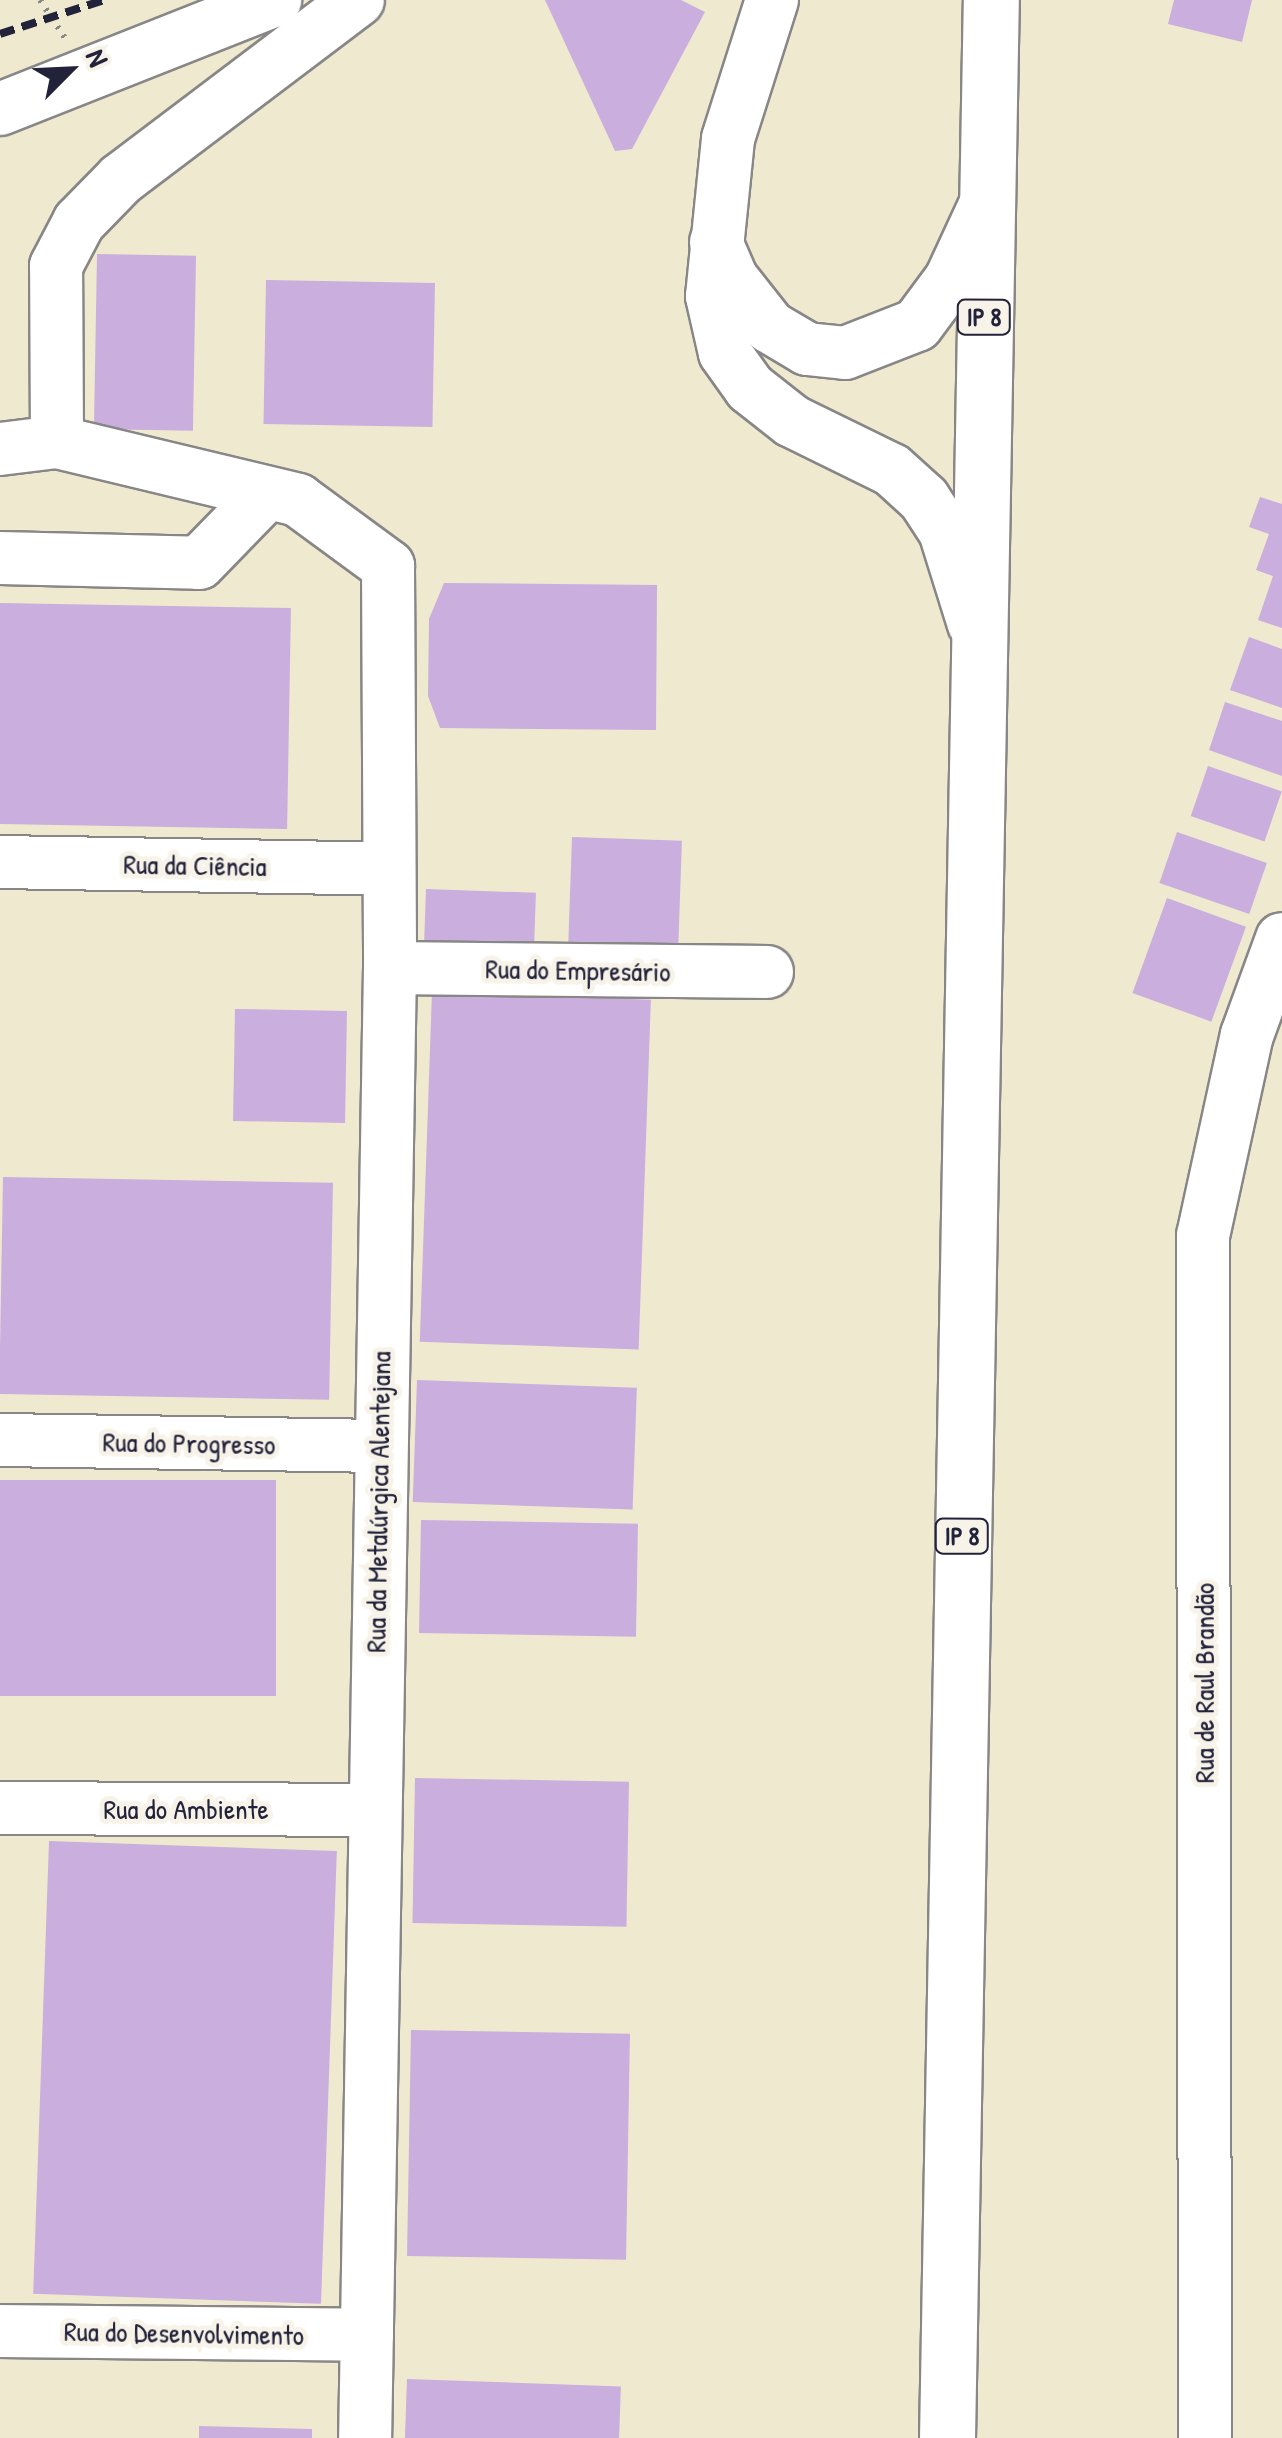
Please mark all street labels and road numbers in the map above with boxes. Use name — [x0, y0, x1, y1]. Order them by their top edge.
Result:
road number: IP 8 — [956, 297, 1012, 337]
street label: Rua da Ciência — [123, 847, 267, 883]
street label: Rua do Empresário — [485, 952, 671, 988]
street label: Rua da Metalúrgica Alentejana — [359, 1351, 397, 1653]
street label: Rua do Progresso — [102, 1425, 276, 1461]
road number: IP 8 — [934, 1516, 990, 1556]
street label: Rua de Raul Brandão — [1187, 1583, 1221, 1783]
street label: Rua do Ambiente — [103, 1792, 269, 1826]
street label: Rua do Desenvolvimento — [64, 2314, 304, 2352]

